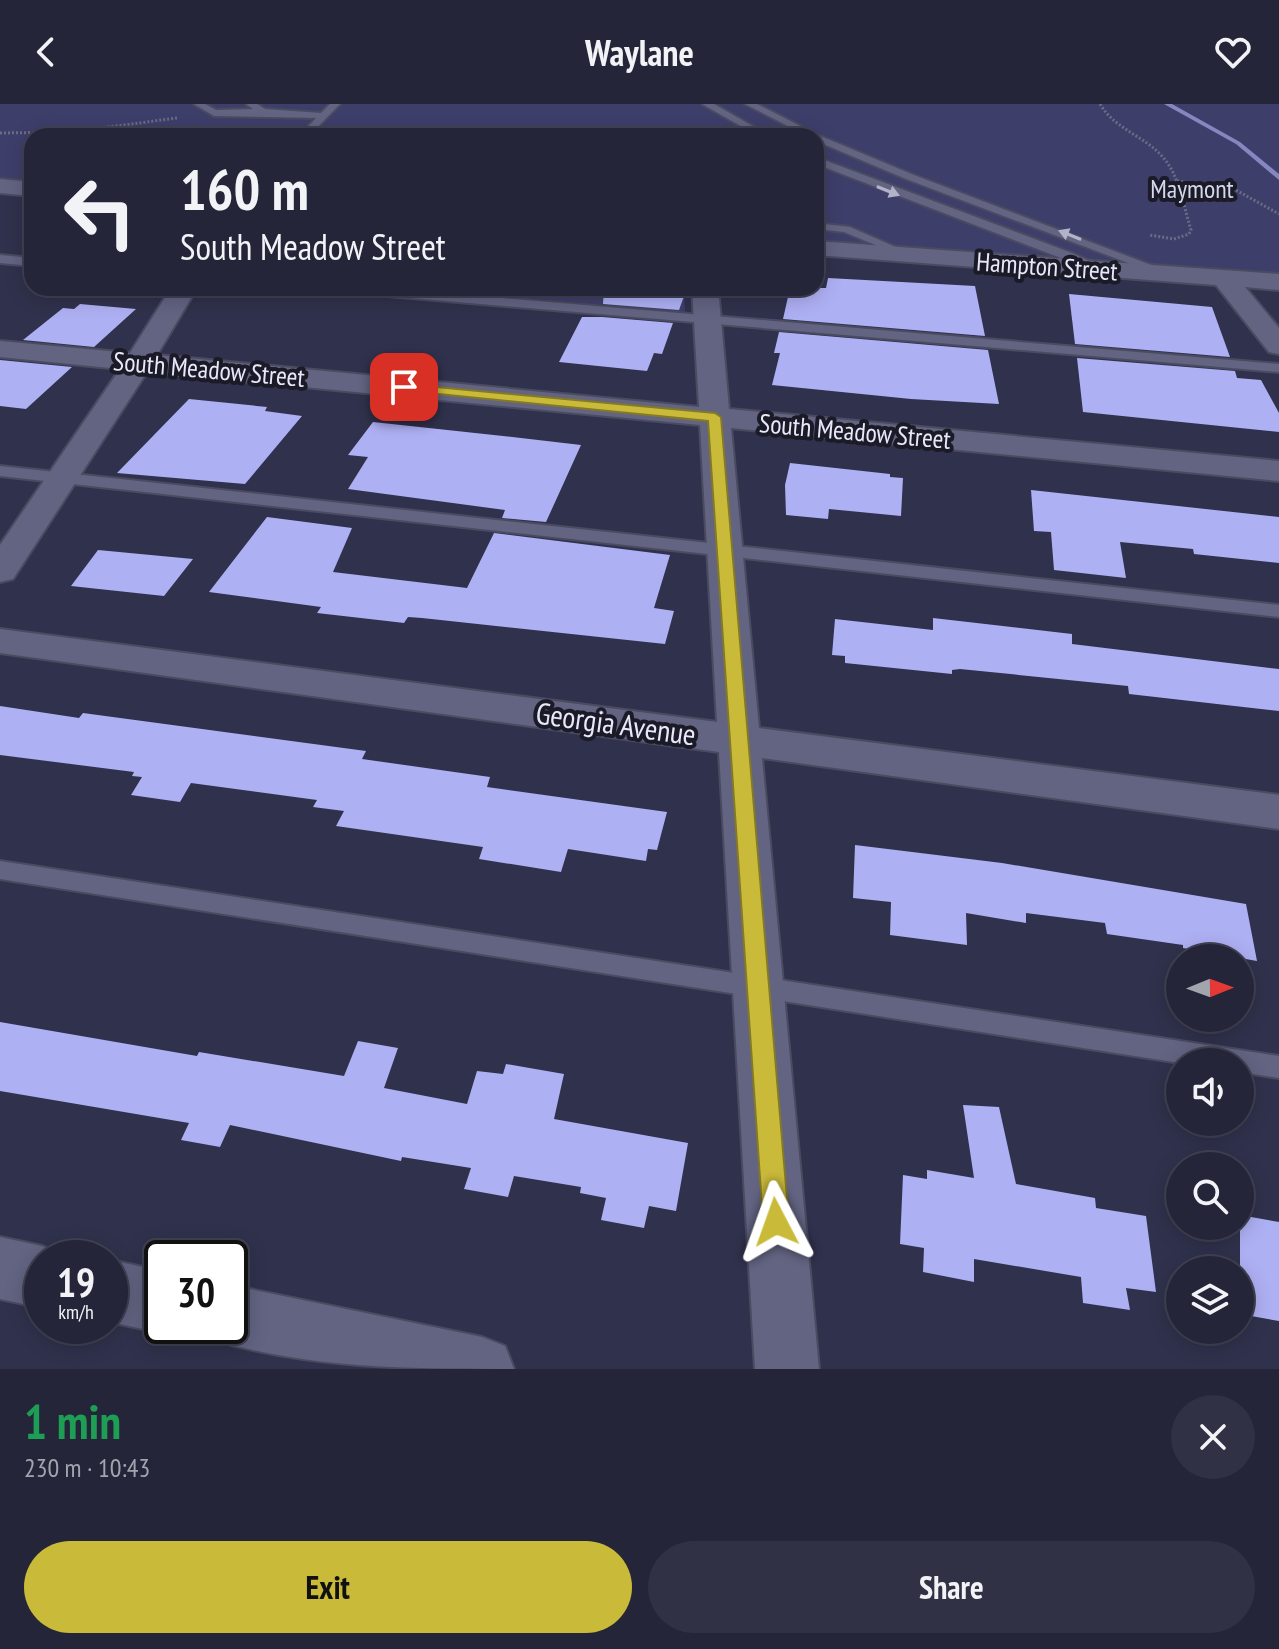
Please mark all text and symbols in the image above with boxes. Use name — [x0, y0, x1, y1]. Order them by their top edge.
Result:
text: Waylane — [585, 29, 694, 76]
icon: back — [24, 30, 68, 74]
icon: heart — [1211, 30, 1255, 74]
text: 160 m — [180, 153, 309, 225]
icon: left — [48, 160, 152, 264]
park label: Maymont — [1150, 172, 1234, 205]
one-way arrow — [876, 184, 900, 197]
text: South Meadow Street — [180, 223, 446, 270]
one-way arrow — [1058, 228, 1082, 241]
street label: Hampton Street — [975, 245, 1119, 287]
street label: South Meadow Street — [112, 344, 306, 394]
pin — [370, 353, 438, 421]
icon: arrive — [382, 365, 426, 409]
street label: South Meadow Street — [758, 406, 952, 456]
street label: Georgia Avenue — [534, 692, 698, 754]
north arrow — [1166, 944, 1254, 1032]
map controls — [1166, 944, 1254, 1344]
button: sound — [1166, 1048, 1254, 1136]
button: search — [1166, 1152, 1254, 1240]
position arrow — [734, 1180, 818, 1264]
speed limit sign: 30 — [144, 1240, 248, 1344]
text: 19 — [57, 1256, 95, 1308]
button: layers — [1166, 1256, 1254, 1344]
text: km/h — [58, 1299, 94, 1325]
text: 1 min — [24, 1390, 121, 1452]
button: close — [1171, 1395, 1255, 1479]
text: 230 m · 10:43 — [24, 1451, 150, 1484]
button: Exit — [24, 1541, 632, 1633]
button: Share — [648, 1541, 1255, 1633]

